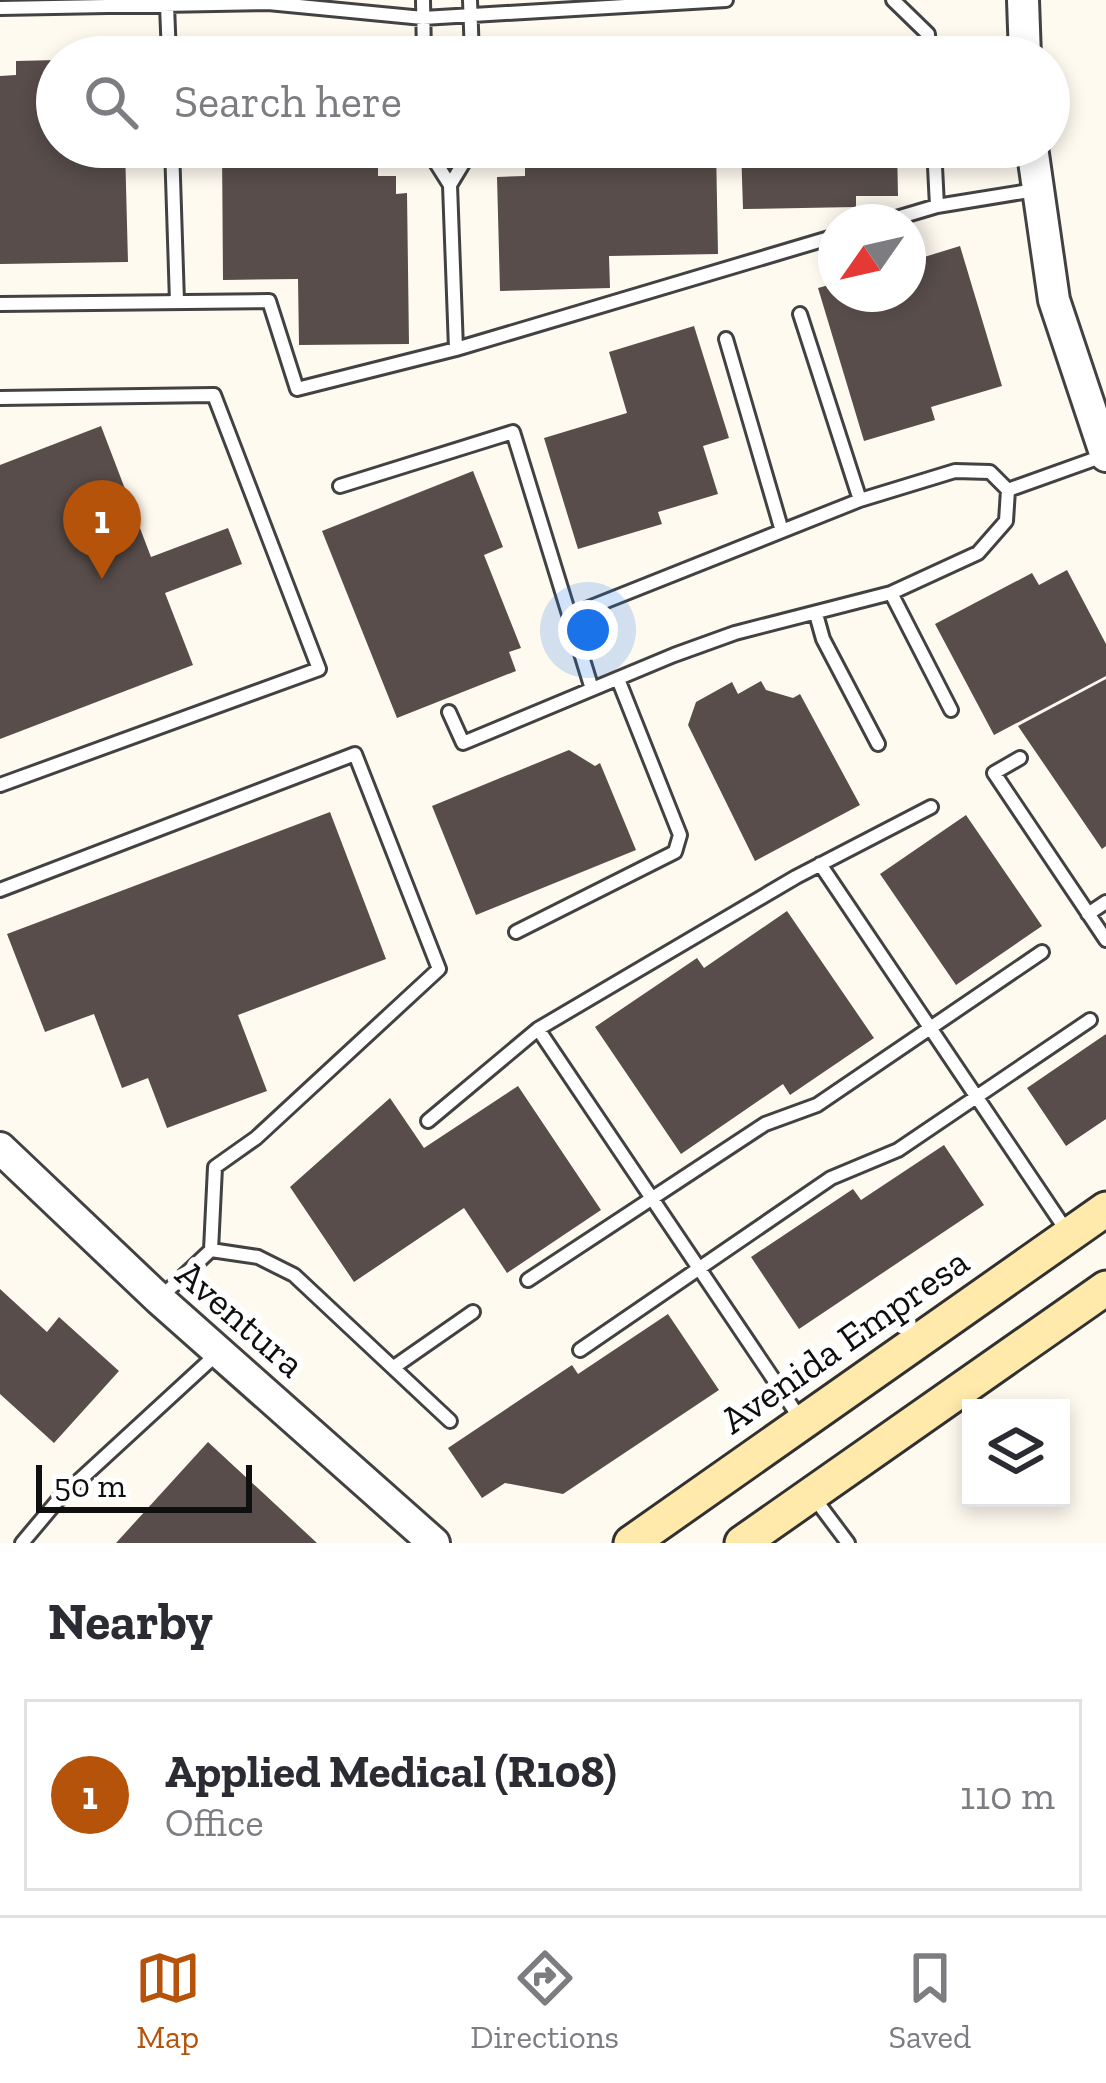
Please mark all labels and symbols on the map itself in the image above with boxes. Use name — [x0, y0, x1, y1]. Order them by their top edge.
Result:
north arrow — [818, 204, 926, 312]
pin: 1 — [63, 480, 141, 579]
your location — [558, 600, 618, 660]
street label: Avenida Empresa — [711, 1237, 978, 1443]
street label: Aventura — [167, 1250, 315, 1387]
scale bar — [36, 1459, 252, 1512]

